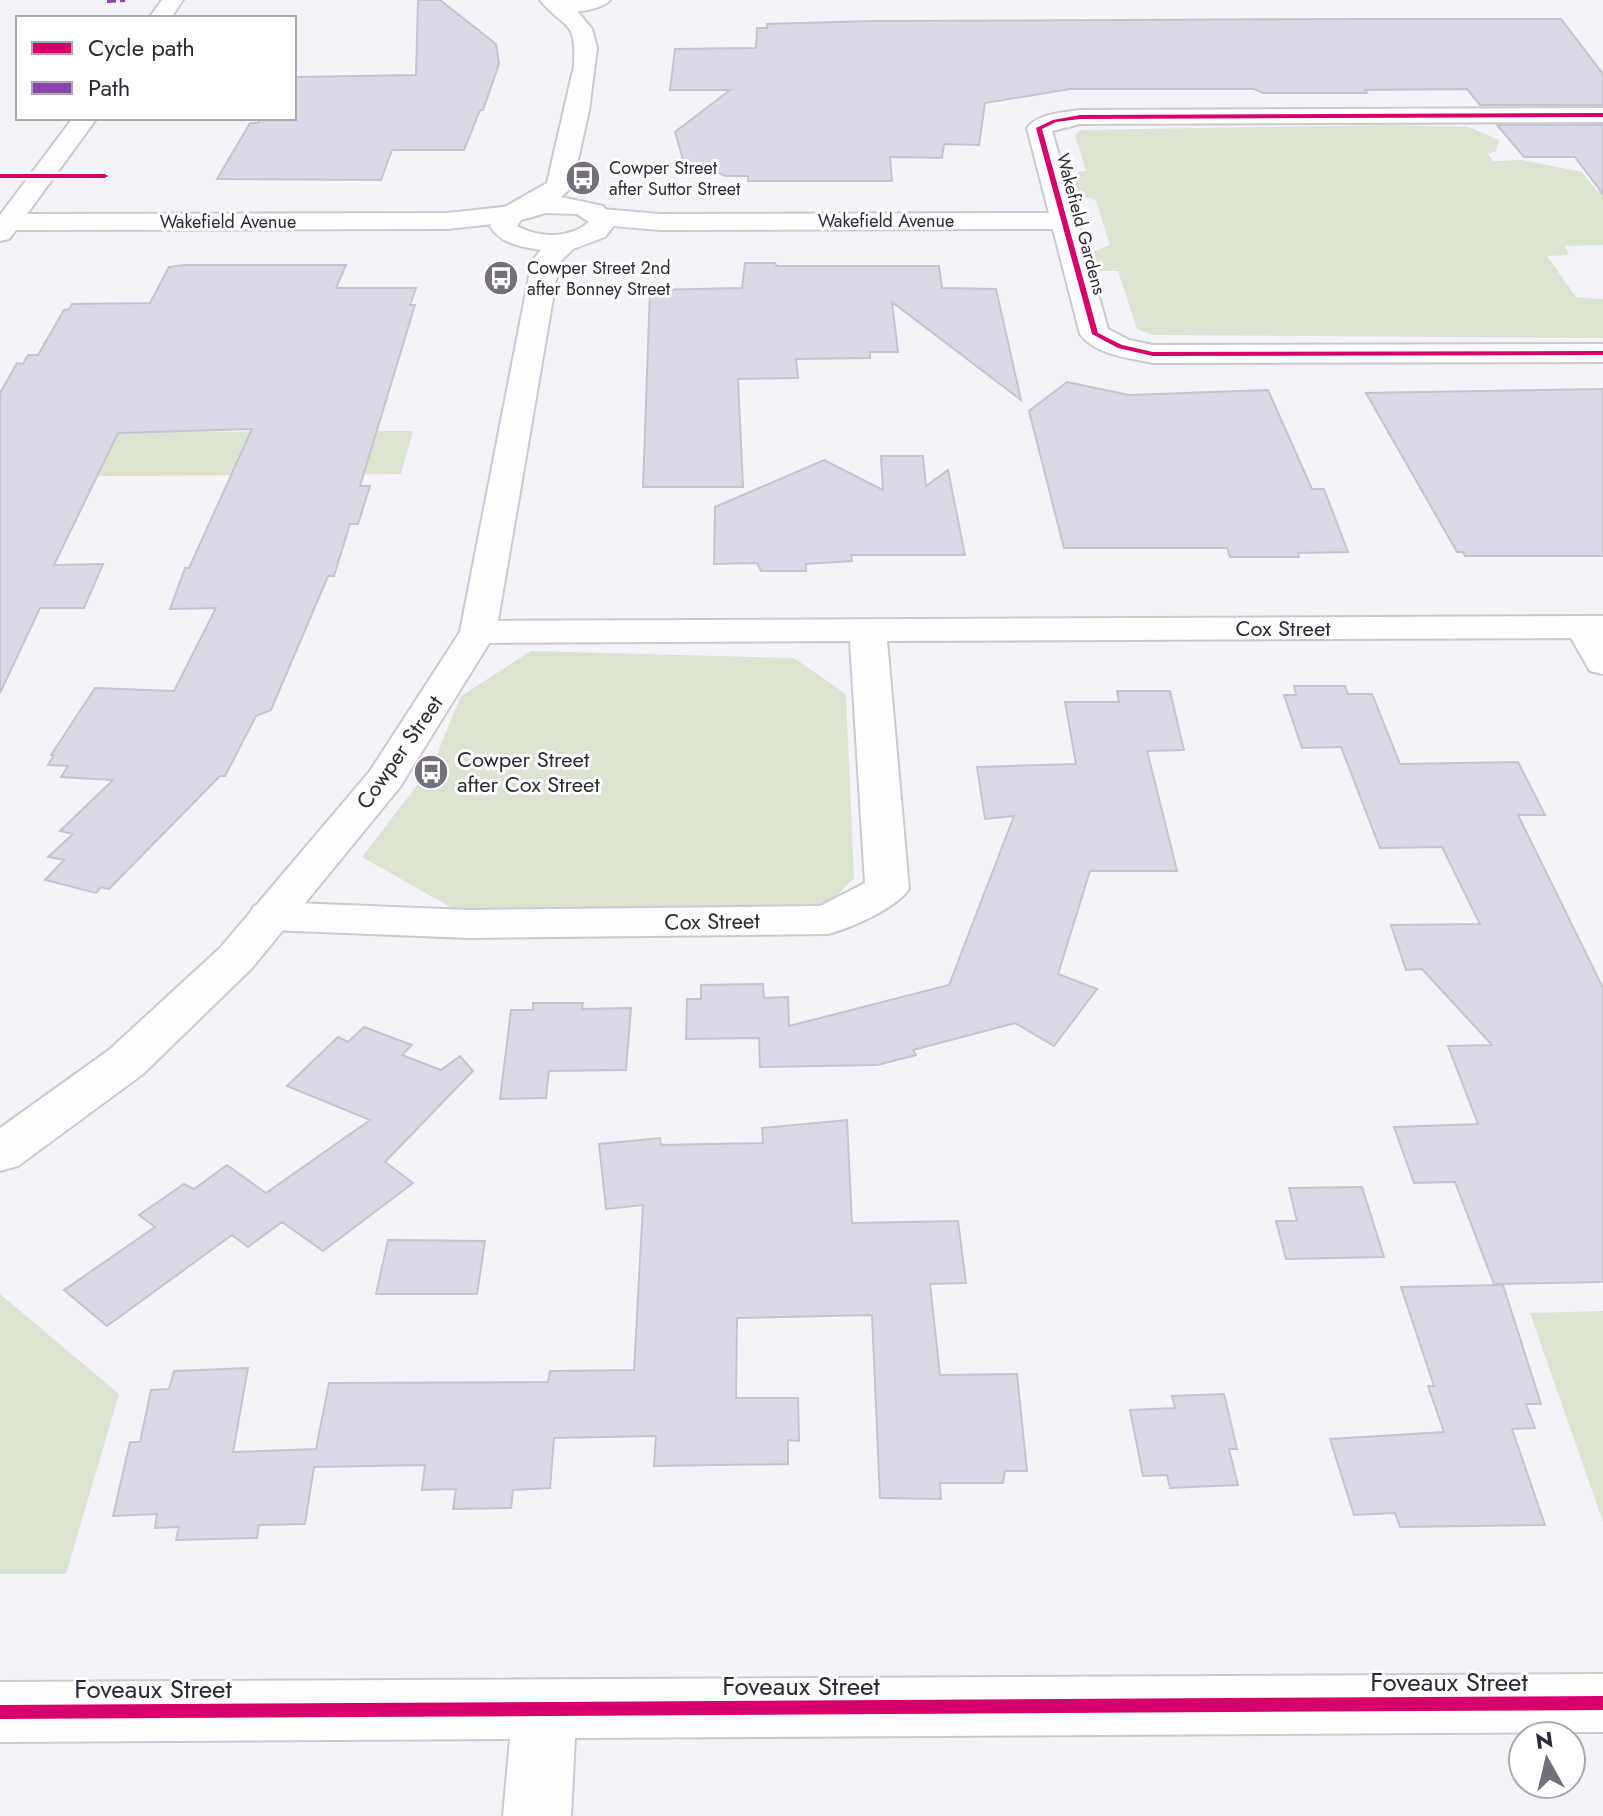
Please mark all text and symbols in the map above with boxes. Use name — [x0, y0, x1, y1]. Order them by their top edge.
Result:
legend — [16, 16, 296, 120]
text: Cycle path — [88, 30, 195, 65]
text: Path — [88, 70, 130, 105]
street label: Wakefield Gardens — [1050, 150, 1112, 298]
place label: Cowper Street after Suttor Street — [609, 155, 741, 202]
bus stop icon: Cowper Street after Suttor Street — [564, 159, 602, 197]
street label: Wakefield Avenue — [818, 208, 954, 234]
street label: Wakefield Avenue — [160, 209, 296, 235]
place label: Cowper Street 2nd after Bonney Street — [527, 255, 671, 302]
bus stop icon: Cowper Street 2nd after Bonney Street — [482, 259, 520, 297]
street label: Cox Street — [1235, 612, 1331, 644]
street label: Cowper Street — [348, 688, 450, 815]
place label: Cowper Street after Cox Street — [457, 743, 600, 800]
bus stop icon: Cowper Street after Cox Street — [412, 753, 450, 791]
street label: Cox Street — [664, 904, 761, 938]
street label: Foveaux Street — [1370, 1663, 1528, 1701]
street label: Foveaux Street — [722, 1667, 880, 1705]
street label: Foveaux Street — [74, 1670, 232, 1708]
north arrow — [1507, 1720, 1587, 1800]
text: N — [1533, 1723, 1555, 1757]

